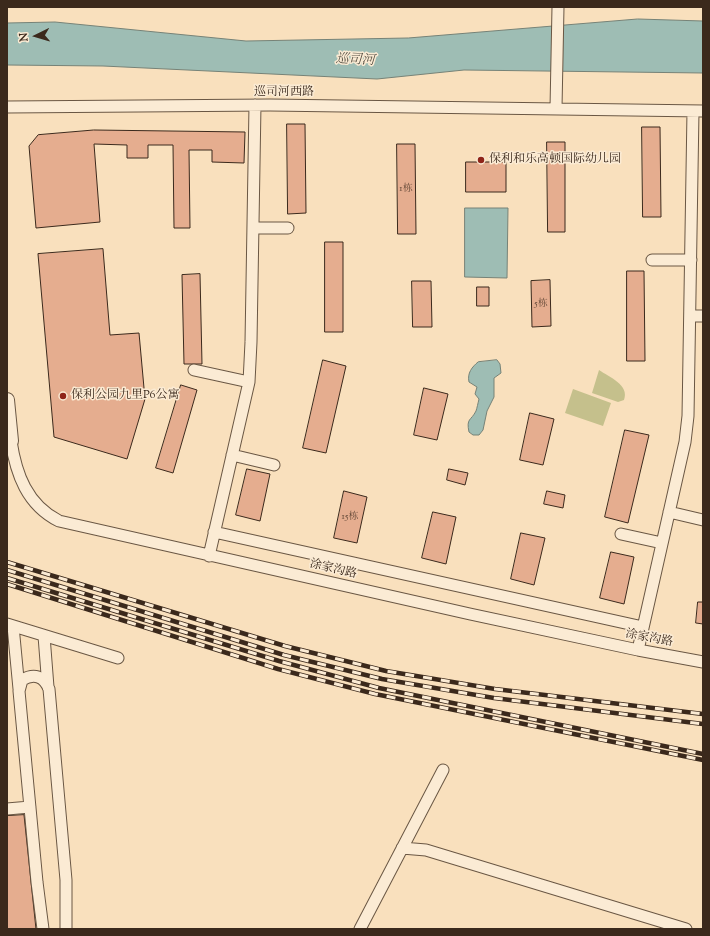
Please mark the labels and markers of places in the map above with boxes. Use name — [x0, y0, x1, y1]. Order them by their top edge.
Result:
place label: 保利和乐高顿国际幼儿园 — [489, 153, 621, 167]
marker: 保利和乐高顿国际幼儿园 — [476, 155, 486, 165]
place label: 保利公园九里P6公寓 — [71, 389, 180, 403]
marker: 保利公园九里P6公寓 — [58, 391, 68, 401]

